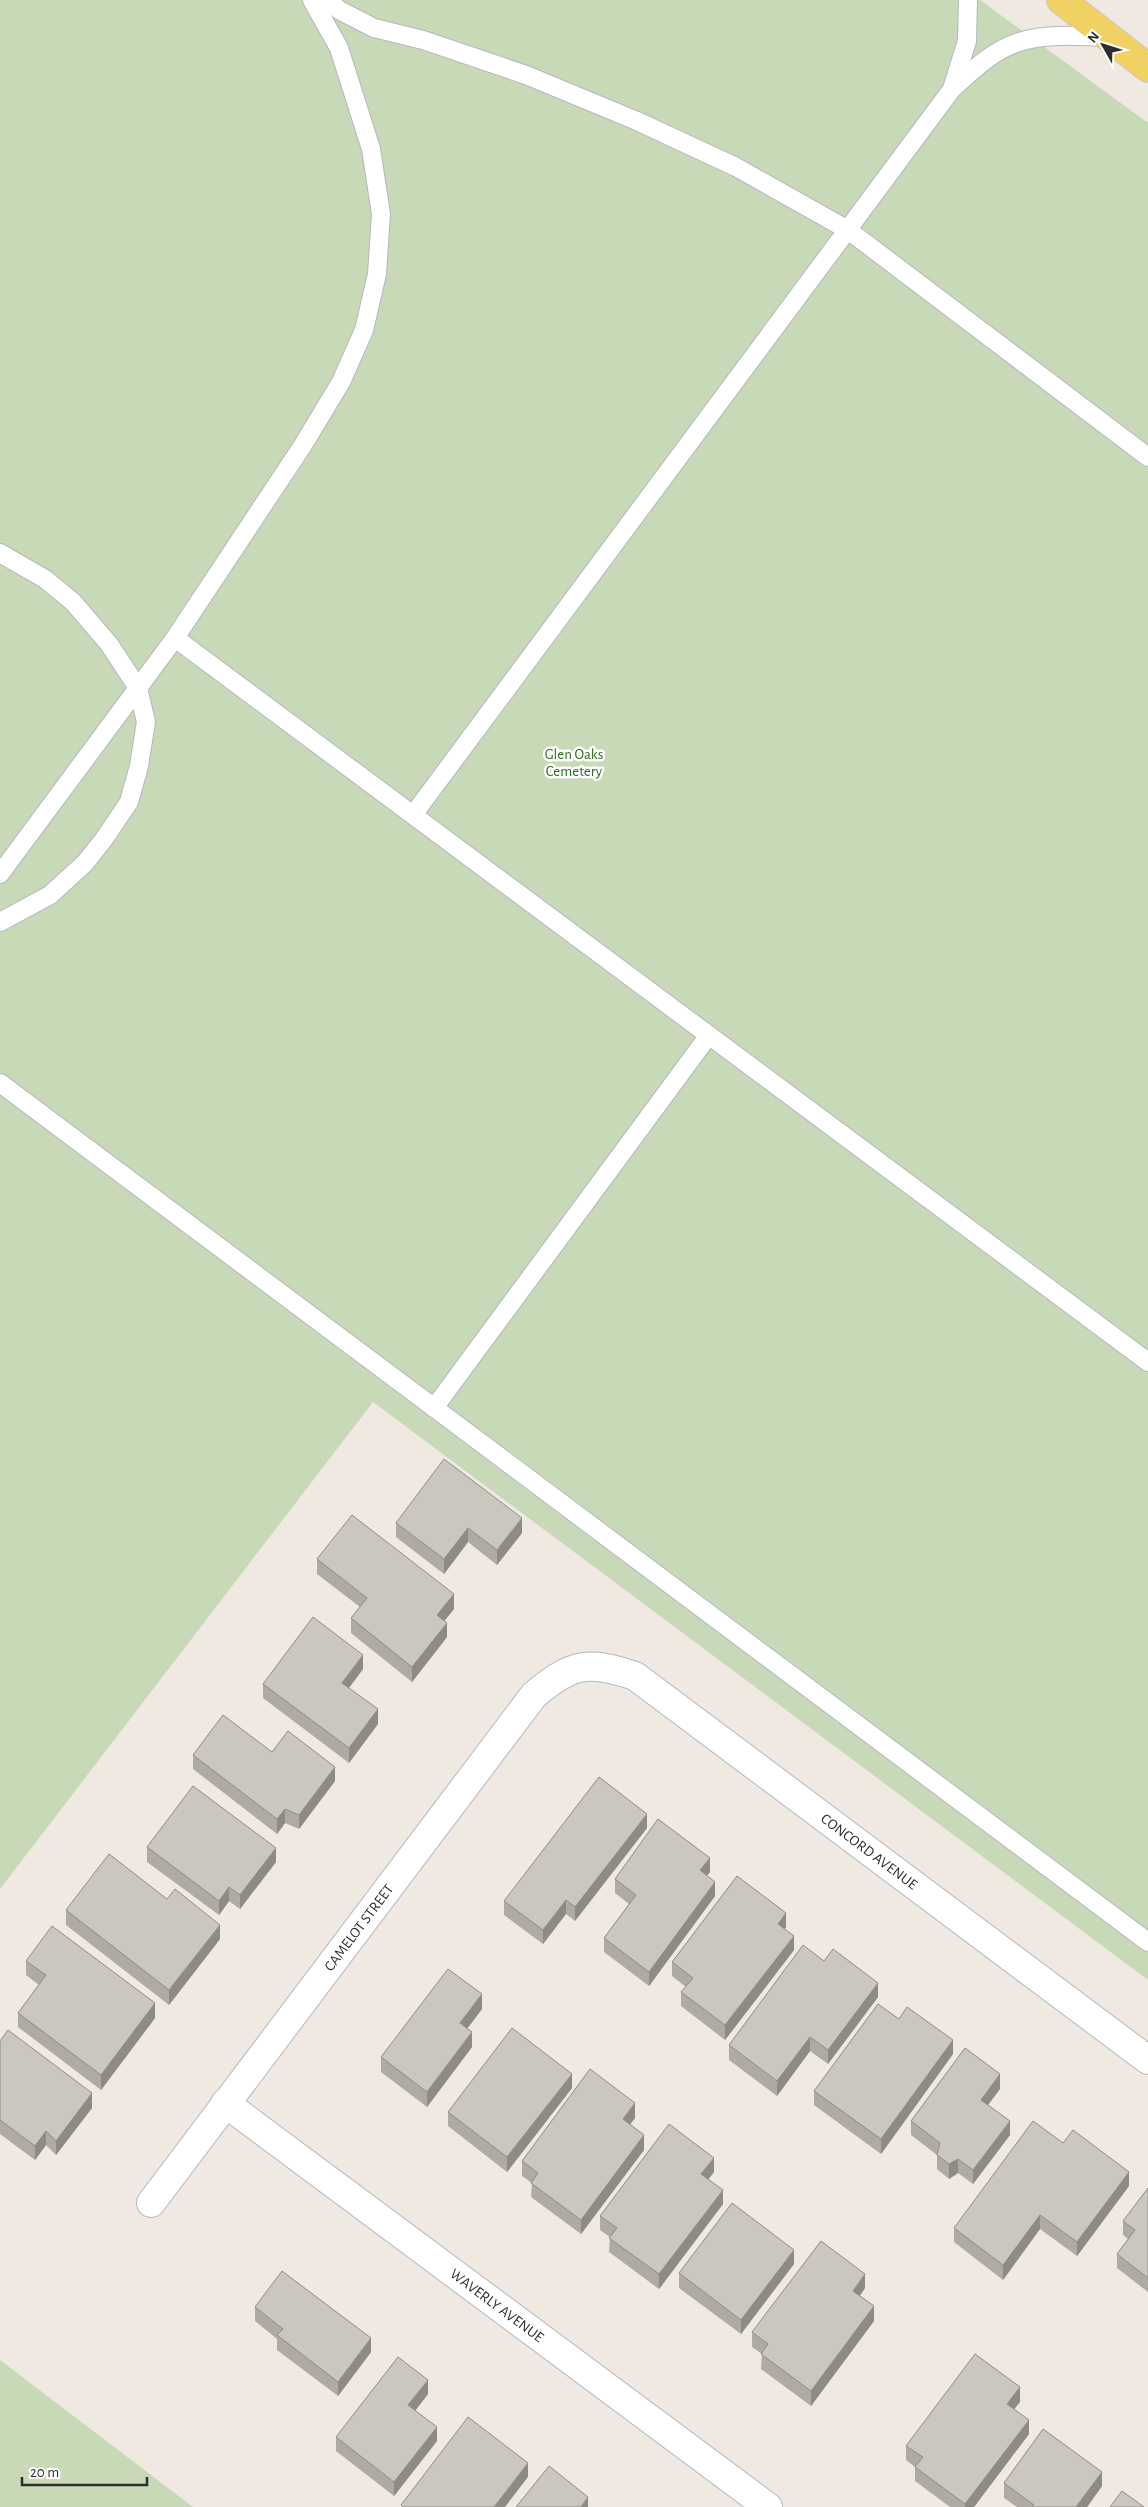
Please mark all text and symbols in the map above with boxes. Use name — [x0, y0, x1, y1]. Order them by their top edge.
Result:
north arrow — [1078, 20, 1128, 70]
text: N — [1085, 29, 1102, 46]
park label: Glen Oaks Cemetery — [545, 747, 603, 779]
street label: CONCORD AVENUE — [818, 1811, 920, 1893]
street label: CAMELOT STREET — [322, 1881, 397, 1974]
street label: WAVERLY AVENUE — [447, 2266, 546, 2345]
scale bar — [22, 2454, 148, 2486]
text: 20 m — [30, 2465, 59, 2480]

